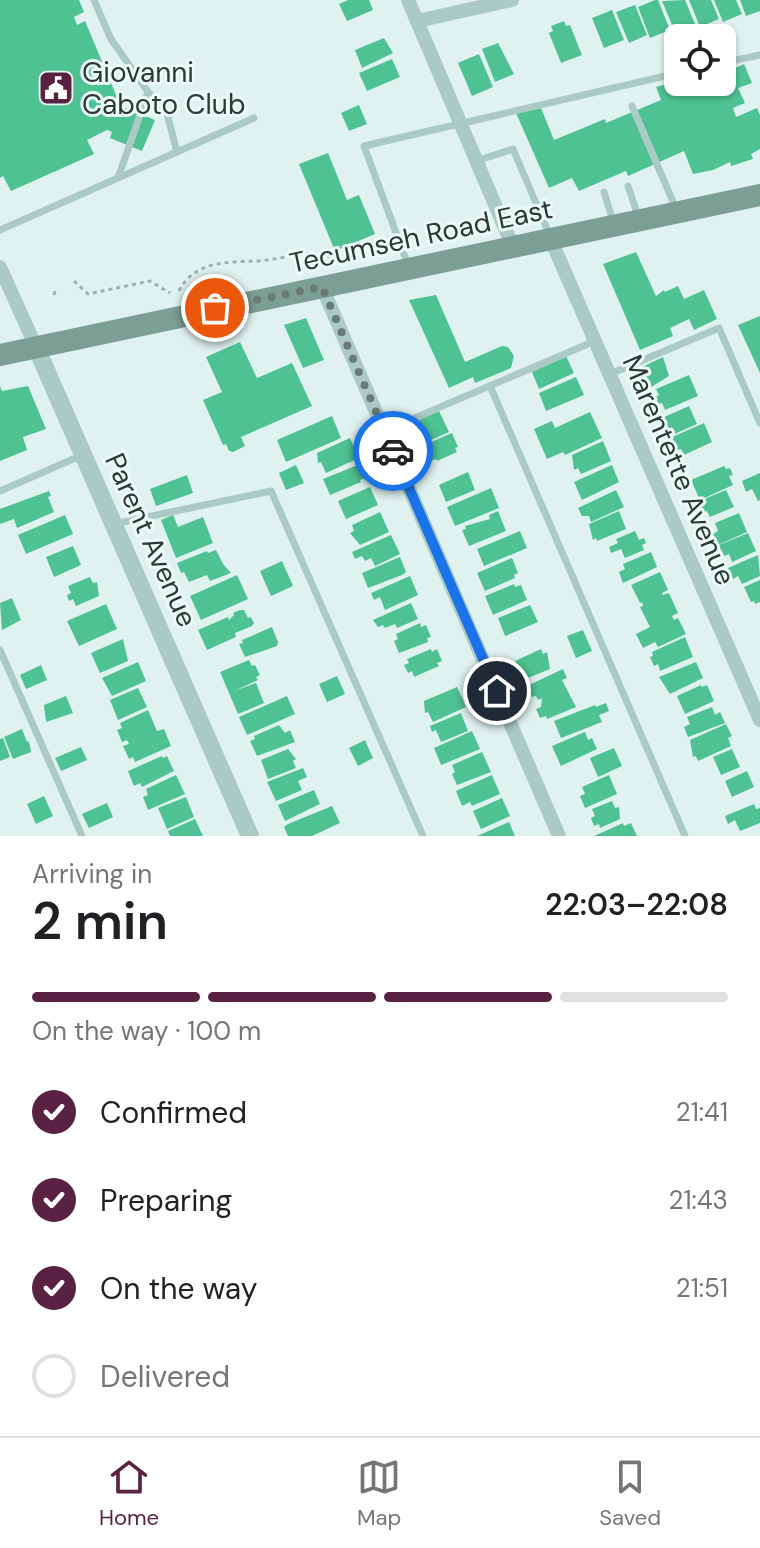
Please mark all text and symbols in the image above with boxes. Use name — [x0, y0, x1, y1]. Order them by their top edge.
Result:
map controls — [664, 24, 736, 96]
button: locate — [664, 24, 736, 96]
place label: Giovanni Caboto Club — [82, 54, 245, 123]
public building icon: Giovanni Caboto Club — [37, 69, 75, 107]
street label: Tecumseh Road East — [286, 190, 556, 282]
pin — [181, 274, 249, 342]
icon: bag — [193, 286, 237, 330]
street label: Marentette Avenue — [614, 349, 744, 591]
courier — [353, 411, 433, 491]
icon: car — [371, 429, 415, 473]
street label: Parent Avenue — [96, 447, 206, 633]
pin — [463, 657, 531, 725]
icon: home — [475, 669, 519, 713]
text: Arriving in — [32, 857, 152, 891]
text: 22:03–22:08 — [545, 885, 728, 924]
text: 2 min — [32, 887, 168, 955]
text: On the way · 100 m — [32, 1014, 261, 1048]
icon: check — [32, 1090, 76, 1134]
text: Confirmed — [100, 1093, 247, 1132]
text: 21:41 — [676, 1095, 728, 1129]
icon: check — [32, 1178, 76, 1222]
text: Preparing — [100, 1181, 232, 1220]
text: 21:43 — [669, 1183, 728, 1217]
icon: check — [32, 1266, 76, 1310]
text: On the way — [100, 1269, 257, 1308]
text: 21:51 — [676, 1271, 728, 1305]
text: Delivered — [100, 1357, 230, 1396]
tab: Home — [99, 1455, 159, 1532]
tab: Map — [357, 1455, 401, 1532]
tab: Saved — [599, 1455, 661, 1532]

